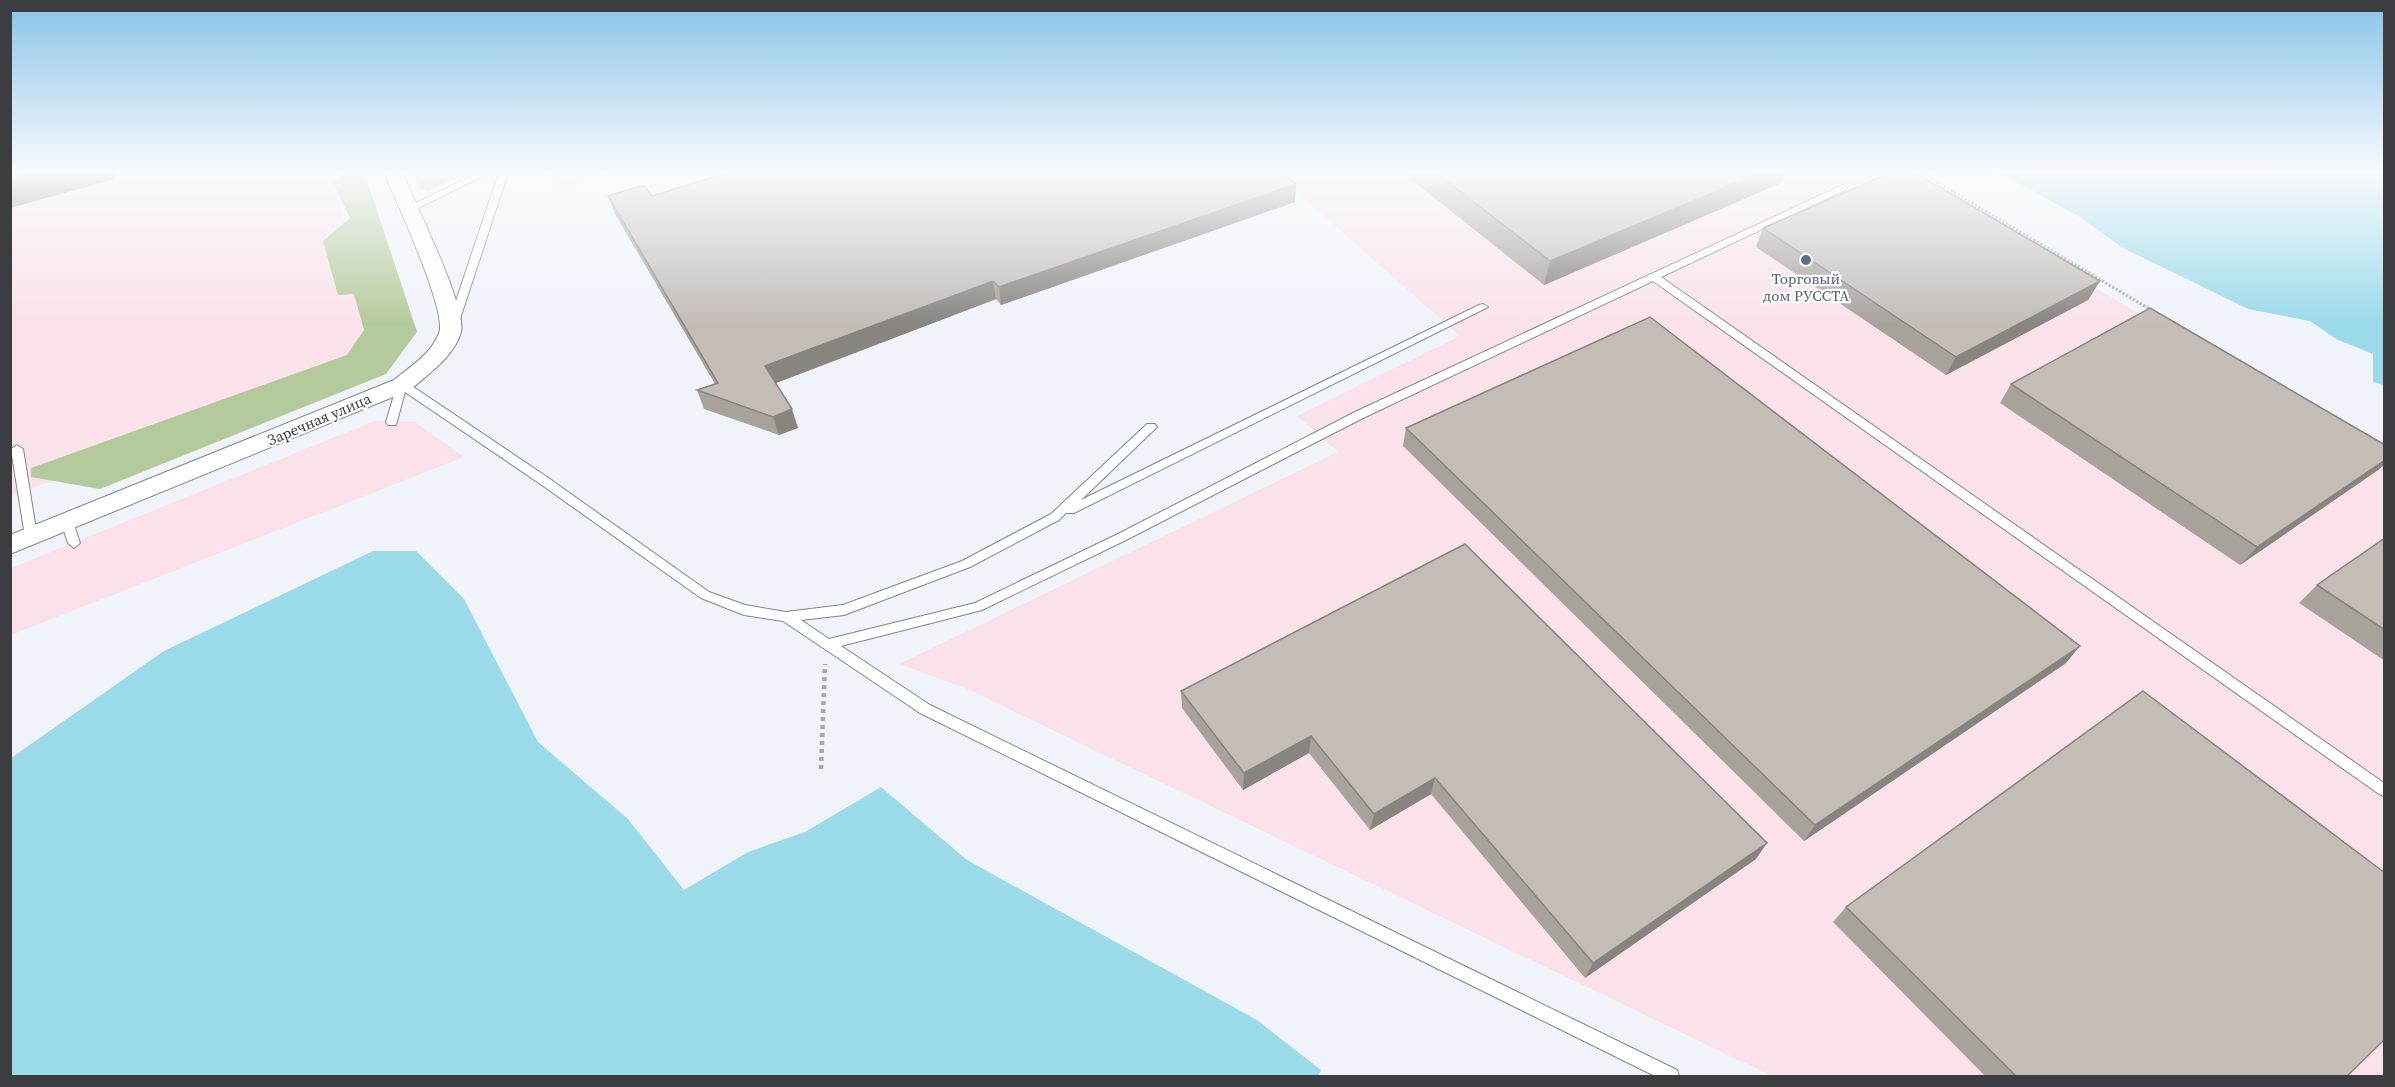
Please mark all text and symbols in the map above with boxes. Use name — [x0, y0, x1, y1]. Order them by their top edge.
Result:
marker: Торговый дом РУССТА — [1799, 253, 1813, 267]
place label: Торговый дом РУССТА — [1763, 268, 1849, 306]
street label: Заречная улица — [264, 388, 375, 450]

